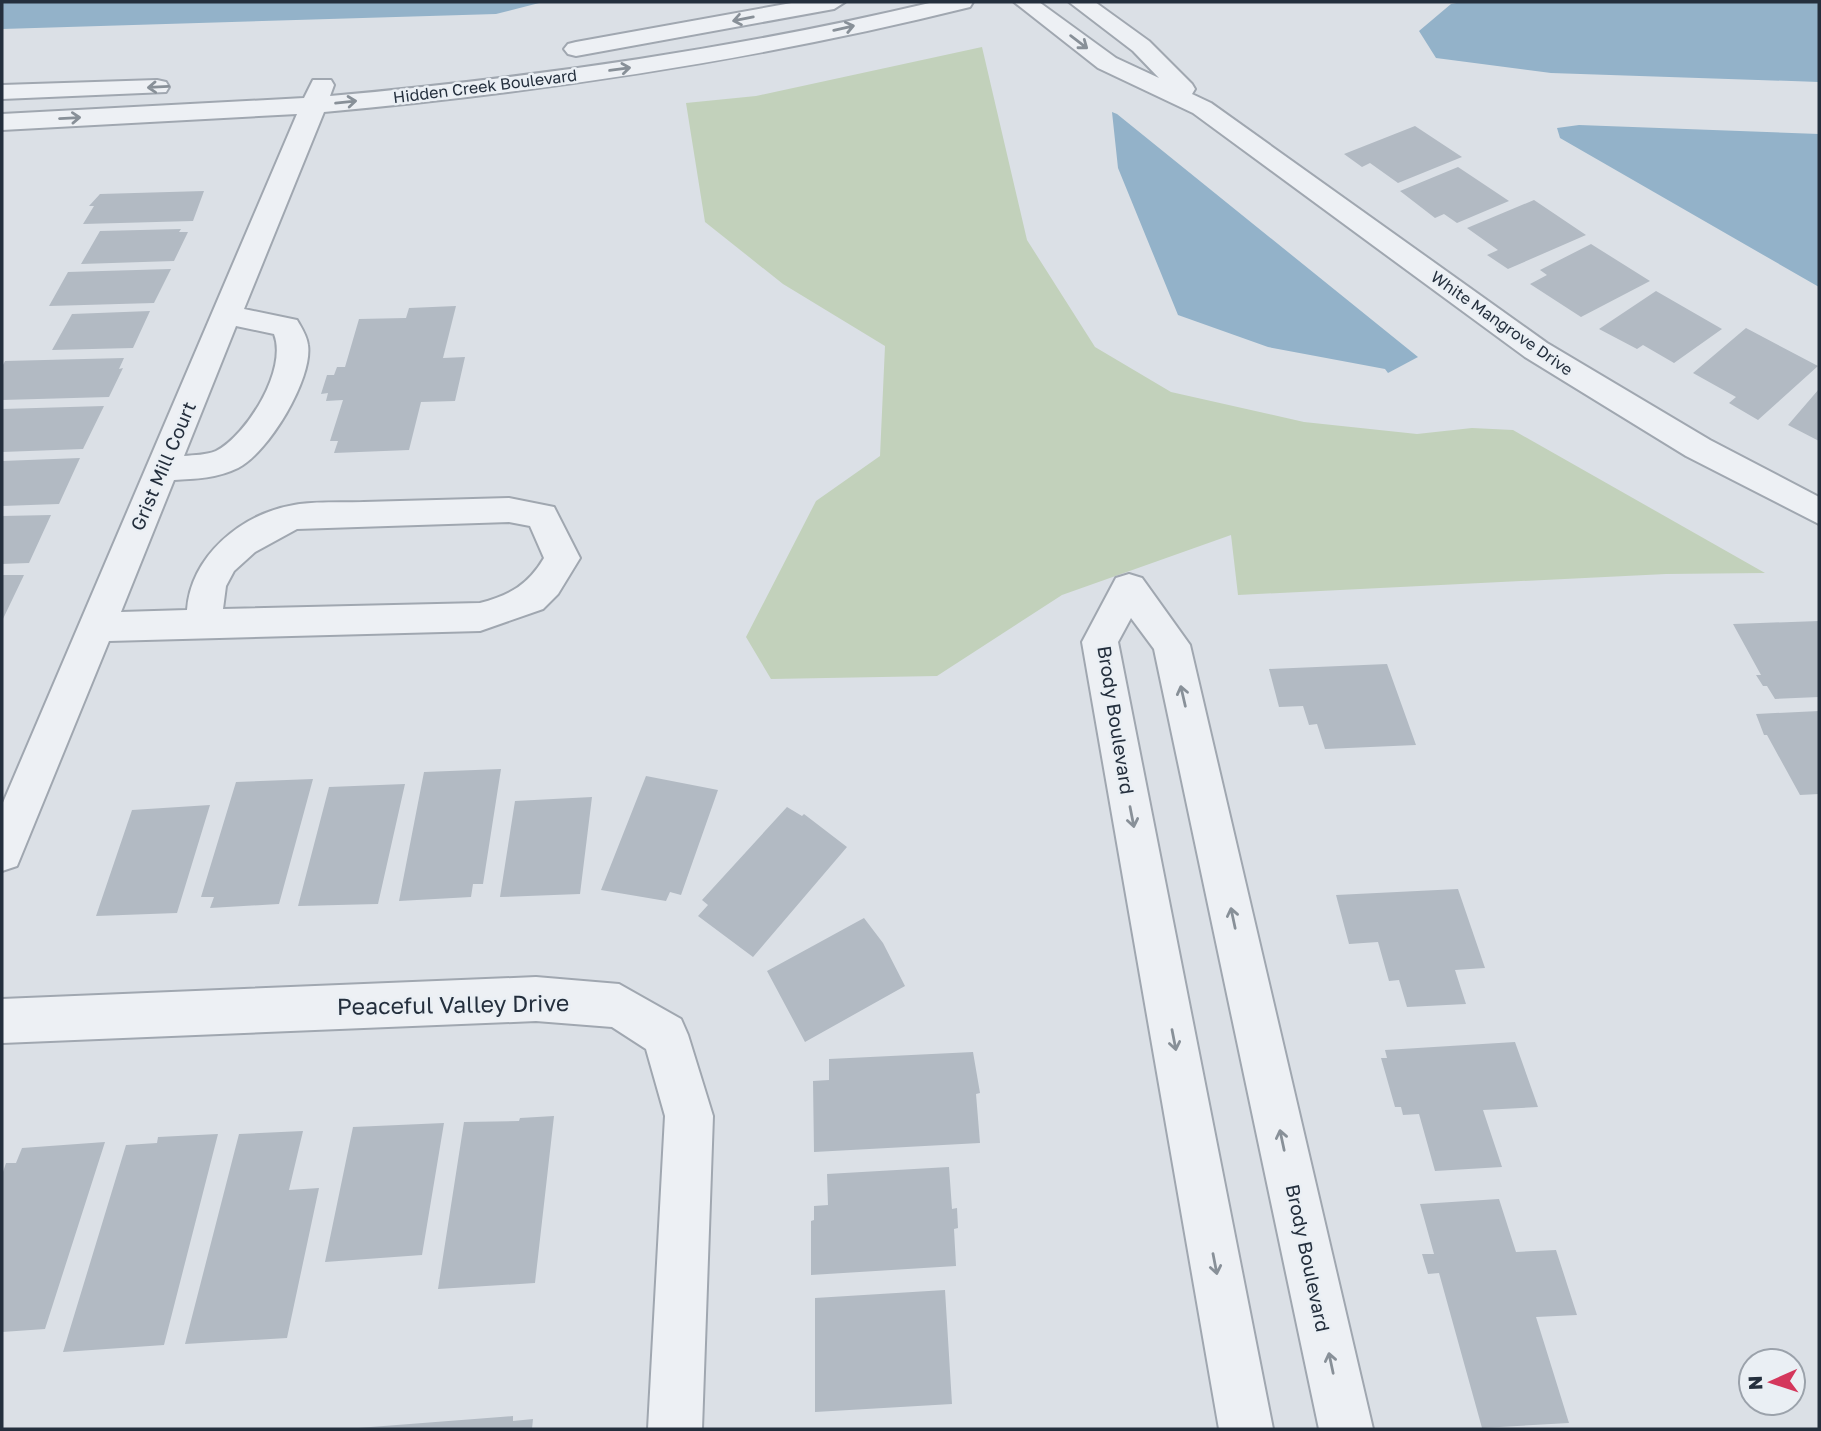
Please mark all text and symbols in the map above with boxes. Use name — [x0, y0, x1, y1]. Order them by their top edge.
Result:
one-way arrow — [732, 13, 755, 27]
one-way arrow — [832, 21, 855, 35]
one-way arrow — [1070, 35, 1088, 50]
one-way arrow — [608, 62, 631, 75]
street label: Hidden Creek Boulevard — [392, 65, 578, 107]
one-way arrow — [147, 81, 170, 94]
one-way arrow — [334, 95, 357, 108]
one-way arrow — [58, 111, 81, 124]
street label: White Mangrove Drive — [1427, 266, 1577, 380]
street label: Grist Mill Court — [125, 398, 200, 534]
street label: Brody Boulevard — [1093, 644, 1140, 796]
one-way arrow — [1176, 685, 1190, 708]
one-way arrow — [1126, 805, 1139, 828]
one-way arrow — [1225, 907, 1239, 930]
street label: Peaceful Valley Drive — [337, 988, 569, 1020]
one-way arrow — [1167, 1028, 1181, 1051]
one-way arrow — [1275, 1129, 1288, 1152]
street label: Brody Boulevard — [1282, 1182, 1335, 1334]
one-way arrow — [1209, 1252, 1223, 1275]
north arrow — [1737, 1347, 1807, 1417]
one-way arrow — [1324, 1352, 1337, 1375]
text: N — [1743, 1375, 1766, 1391]

